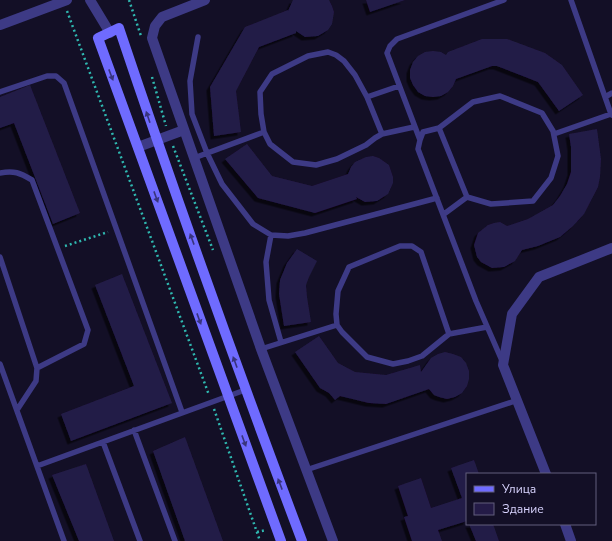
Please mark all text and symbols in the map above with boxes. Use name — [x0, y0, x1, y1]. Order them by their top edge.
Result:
one-way arrow — [109, 69, 115, 81]
one-way arrow — [145, 110, 151, 122]
one-way arrow — [153, 191, 159, 203]
one-way arrow — [188, 233, 194, 245]
one-way arrow — [197, 313, 203, 325]
one-way arrow — [232, 355, 238, 367]
one-way arrow — [241, 436, 247, 448]
legend — [466, 473, 596, 525]
one-way arrow — [277, 477, 283, 489]
text: Улица — [501, 481, 536, 497]
text: Здание — [502, 501, 544, 517]

